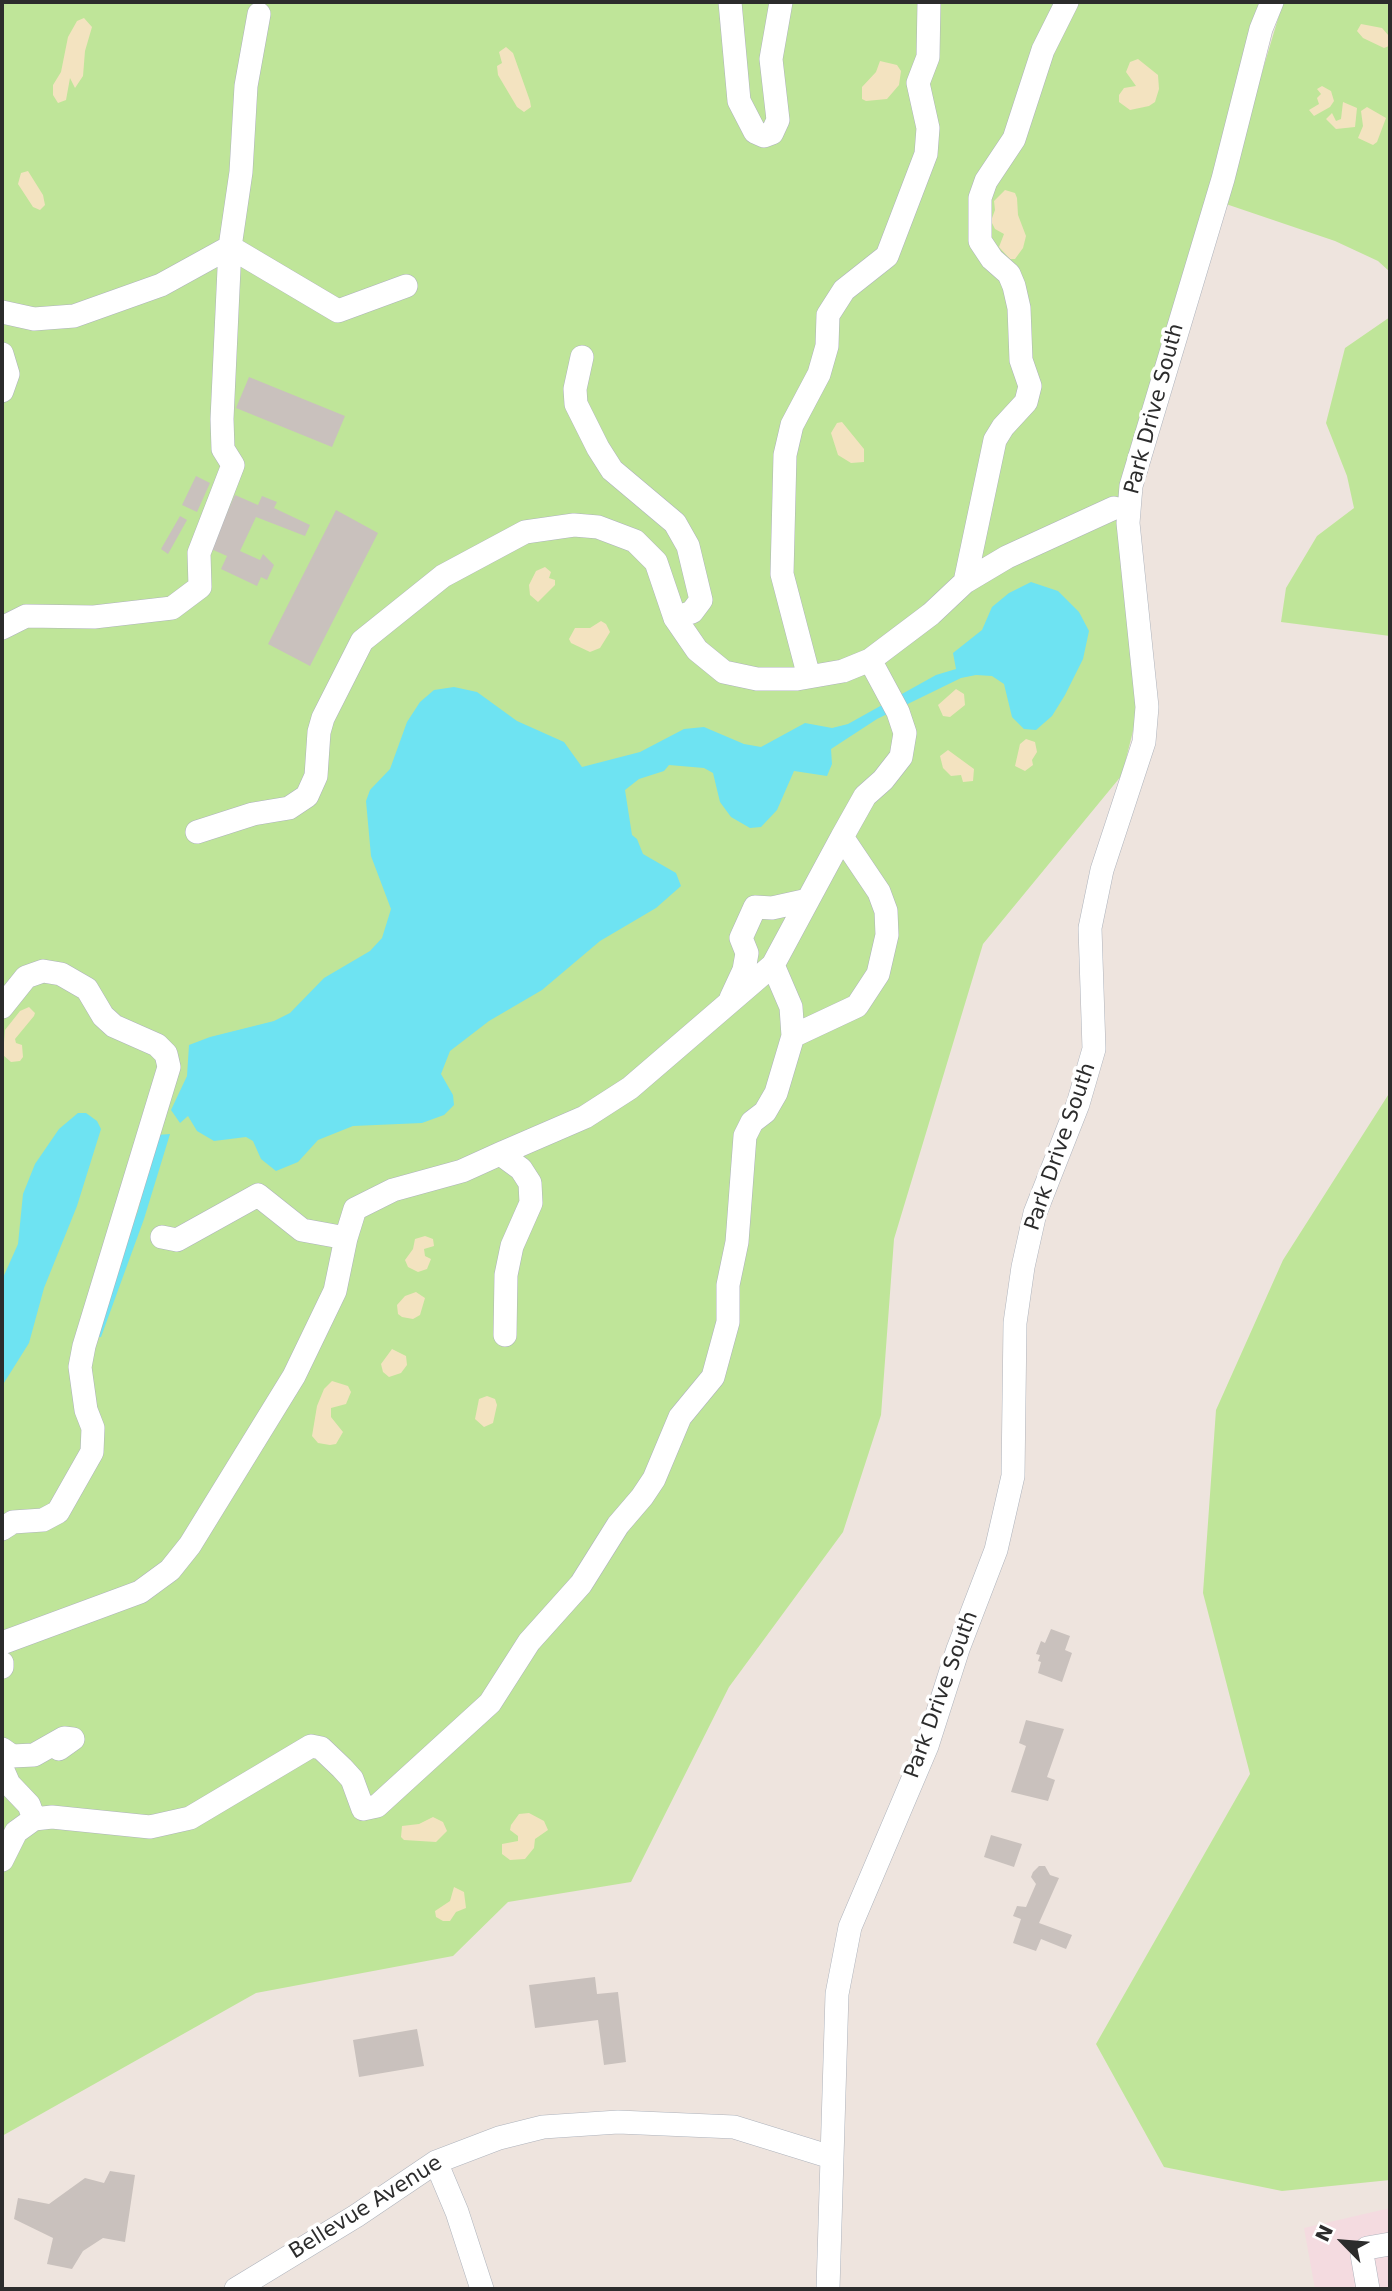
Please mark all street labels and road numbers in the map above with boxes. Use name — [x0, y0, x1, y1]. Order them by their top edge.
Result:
street label: Park Drive South — [1120, 321, 1190, 497]
street label: Park Drive South — [1020, 1060, 1102, 1234]
street label: Park Drive South — [900, 1608, 984, 1782]
street label: Bellevue Avenue — [285, 2151, 447, 2265]

